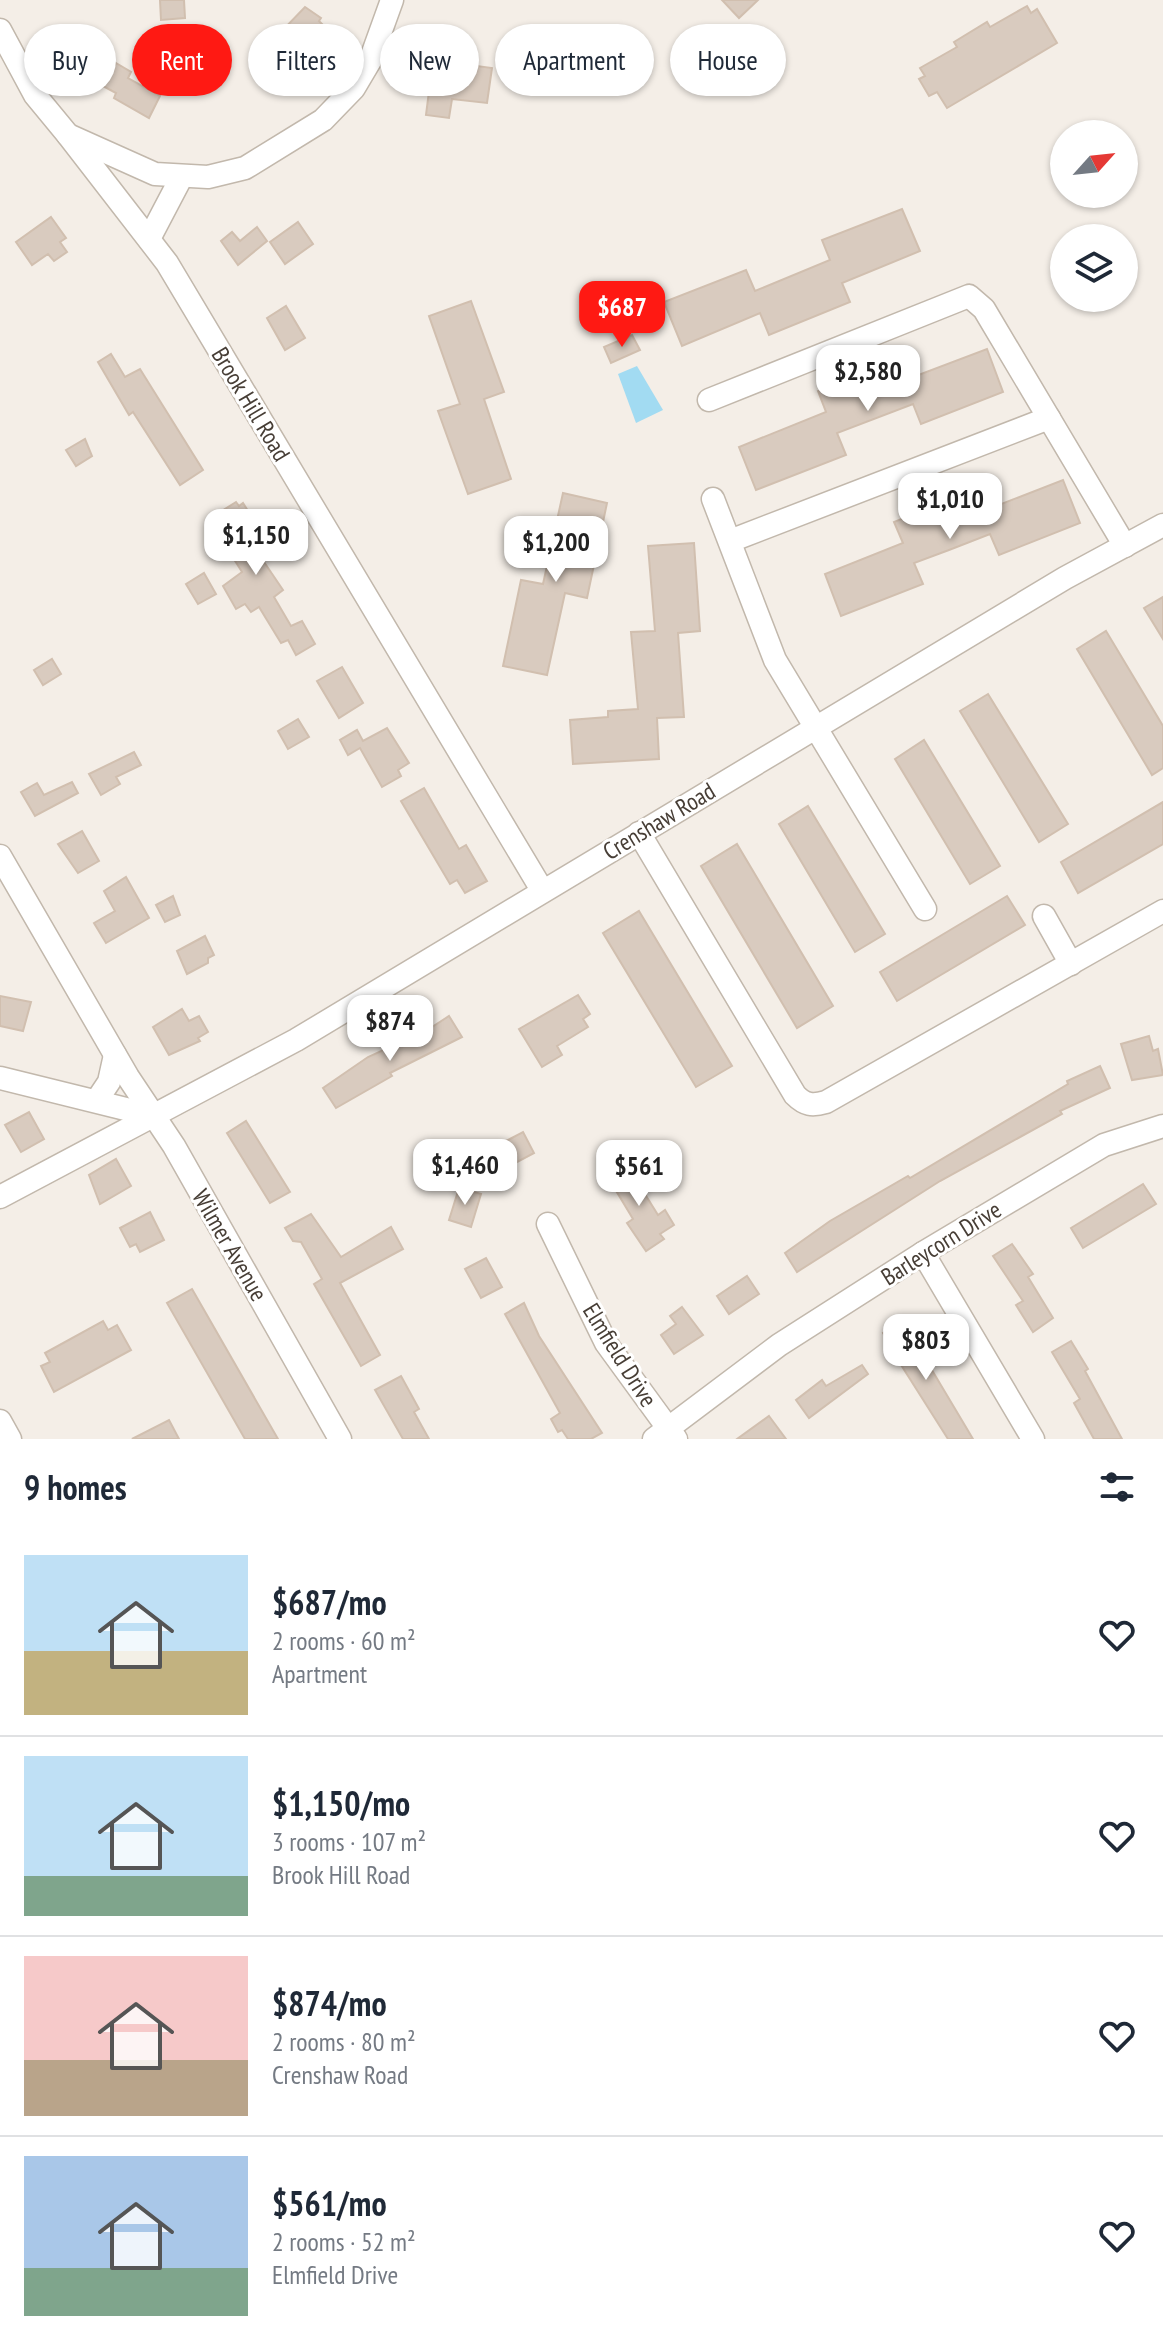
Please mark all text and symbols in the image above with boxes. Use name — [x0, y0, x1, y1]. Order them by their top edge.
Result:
chip: Buy — [24, 24, 116, 96]
chip: Rent — [132, 24, 232, 96]
chip: Filters — [248, 24, 364, 96]
chip: New — [380, 24, 479, 96]
chip: Apartment — [495, 24, 654, 96]
chip: House — [670, 24, 786, 96]
north arrow — [1050, 120, 1138, 208]
map controls — [1050, 120, 1138, 312]
button: layers — [1050, 224, 1138, 312]
pin: $687 — [575, 281, 669, 349]
text: $687 — [597, 290, 647, 323]
street label: Brook Hill Road — [205, 341, 297, 467]
pin: $2,580 — [803, 345, 933, 413]
text: $2,580 — [834, 354, 902, 387]
pin: $1,010 — [885, 473, 1015, 541]
text: $1,010 — [916, 482, 984, 515]
pin: $1,150 — [191, 509, 321, 577]
pin: $1,200 — [491, 516, 621, 584]
text: $1,150 — [222, 518, 290, 551]
text: $1,200 — [522, 525, 590, 558]
street label: Crenshaw Road — [597, 775, 721, 867]
pin: $874 — [343, 995, 437, 1063]
text: $874 — [365, 1004, 415, 1037]
pin: $1,460 — [400, 1139, 530, 1207]
pin: $561 — [592, 1140, 686, 1208]
text: $1,460 — [431, 1148, 499, 1181]
text: $561 — [614, 1149, 664, 1182]
street label: Wilmer Avenue — [186, 1183, 274, 1307]
street label: Barleycorn Drive — [875, 1194, 1007, 1292]
street label: Elmfield Drive — [576, 1297, 664, 1413]
pin: $803 — [879, 1314, 973, 1382]
text: $803 — [901, 1323, 951, 1356]
text: 9 homes — [24, 1465, 127, 1509]
icon: filters — [1095, 1465, 1139, 1509]
text: $687/mo — [272, 1580, 387, 1624]
icon: home — [88, 1587, 184, 1683]
icon: heart — [1095, 1613, 1139, 1657]
text: 2 rooms · 60 m² — [272, 1624, 416, 1657]
text: Apartment — [272, 1657, 367, 1690]
text: $1,150/mo — [272, 1781, 410, 1825]
icon: home — [88, 1788, 184, 1884]
icon: heart — [1095, 1814, 1139, 1858]
text: 3 rooms · 107 m² — [272, 1825, 426, 1858]
text: Brook Hill Road — [272, 1858, 410, 1891]
text: $874/mo — [272, 1981, 387, 2025]
icon: home — [88, 1988, 184, 2084]
icon: heart — [1095, 2014, 1139, 2058]
text: 2 rooms · 80 m² — [272, 2025, 416, 2058]
text: Crenshaw Road — [272, 2058, 408, 2091]
text: $561/mo — [272, 2181, 387, 2225]
icon: home — [88, 2188, 184, 2284]
icon: heart — [1095, 2214, 1139, 2258]
text: 2 rooms · 52 m² — [272, 2225, 416, 2258]
text: Elmfield Drive — [272, 2258, 398, 2291]

